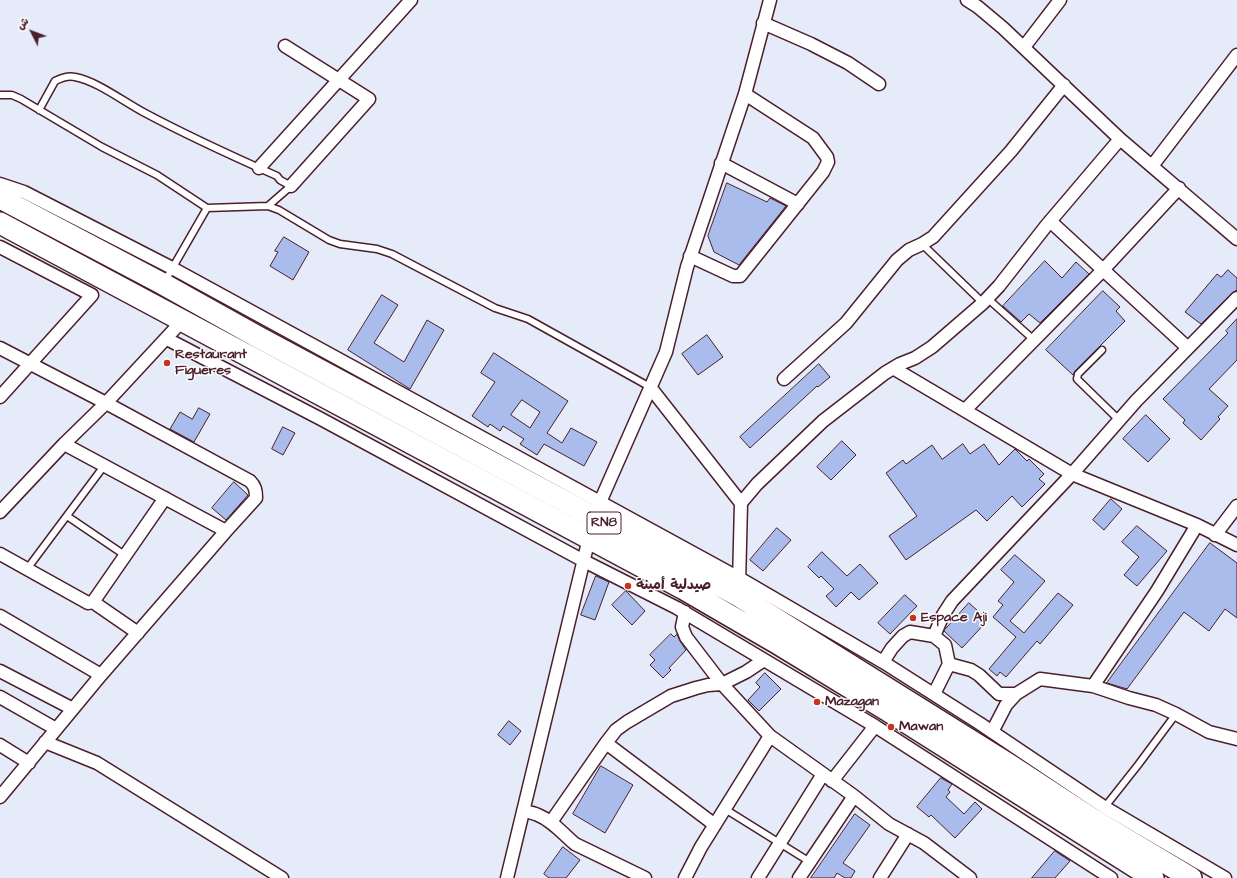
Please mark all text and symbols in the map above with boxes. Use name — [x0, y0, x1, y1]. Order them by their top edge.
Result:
north arrow — [12, 12, 52, 52]
text: ش — [13, 14, 32, 33]
place label: Restaurant Figueres — [175, 347, 247, 380]
marker: Restaurant Figueres — [162, 358, 172, 368]
road number: RN8 — [587, 512, 621, 534]
place label: صيدلية أمينة — [636, 578, 711, 594]
marker: صيدلية أمينة — [623, 581, 633, 591]
place label: Espace Aji — [921, 610, 987, 626]
marker: Espace Aji — [908, 613, 918, 623]
place label: Mazagan — [825, 694, 879, 710]
marker: Mazagan — [812, 697, 822, 707]
place label: Mawan — [899, 719, 943, 735]
marker: Mawan — [886, 722, 896, 732]

